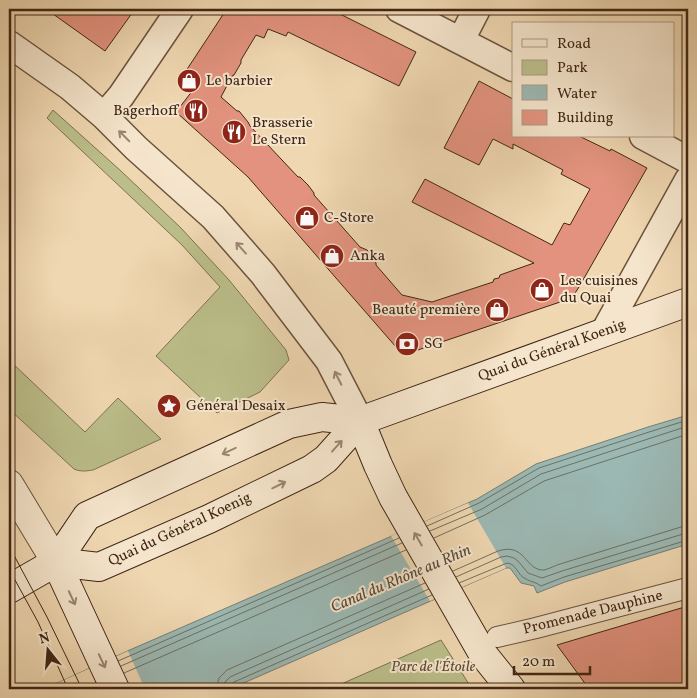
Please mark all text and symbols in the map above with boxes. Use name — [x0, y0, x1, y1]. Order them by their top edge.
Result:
legend — [512, 22, 674, 138]
text: Road — [557, 34, 591, 55]
text: Park — [557, 58, 588, 79]
shop icon: Le barbier — [176, 68, 202, 94]
place label: Le barbier — [206, 71, 273, 92]
text: Water — [557, 84, 597, 105]
restaurant icon: Bagerhoff — [183, 98, 209, 124]
place label: Bagerhoff — [113, 101, 180, 122]
text: Building — [557, 108, 614, 129]
place label: Brasserie Le Stern — [252, 113, 313, 151]
restaurant icon: Brasserie Le Stern — [221, 119, 247, 145]
one-way arrow — [118, 129, 130, 142]
shop icon: C-Store — [294, 205, 320, 231]
place label: C-Store — [324, 208, 374, 229]
one-way arrow — [235, 242, 246, 255]
shop icon: Anka — [319, 243, 345, 269]
place label: Anka — [350, 246, 385, 267]
place label: Les cuisines du Quai — [560, 271, 638, 309]
shop icon: Les cuisines du Quai — [529, 277, 555, 303]
shop icon: Beauté première — [484, 297, 510, 323]
place label: Beauté première — [372, 300, 480, 321]
street label: Quai du Général Koenig — [475, 314, 629, 387]
bank icon: SG — [394, 331, 420, 357]
place label: SG — [424, 334, 443, 355]
one-way arrow — [333, 371, 342, 386]
place icon: Général Desaix — [156, 393, 182, 419]
place label: Général Desaix — [186, 396, 286, 417]
one-way arrow — [331, 440, 343, 453]
one-way arrow — [222, 447, 237, 457]
one-way arrow — [271, 480, 286, 489]
street label: Quai du Général Koenig — [105, 487, 255, 572]
one-way arrow — [412, 533, 422, 547]
water label: Canal du Rhône au Rhin — [327, 539, 475, 619]
street label: Promenade Dauphine — [521, 585, 665, 641]
one-way arrow — [67, 590, 77, 605]
north arrow — [22, 626, 72, 676]
text: N — [37, 628, 52, 650]
scale bar — [514, 643, 591, 675]
text: 20 m — [522, 652, 555, 673]
one-way arrow — [97, 653, 107, 668]
park label: Parc de l'Étoile — [391, 657, 476, 678]

